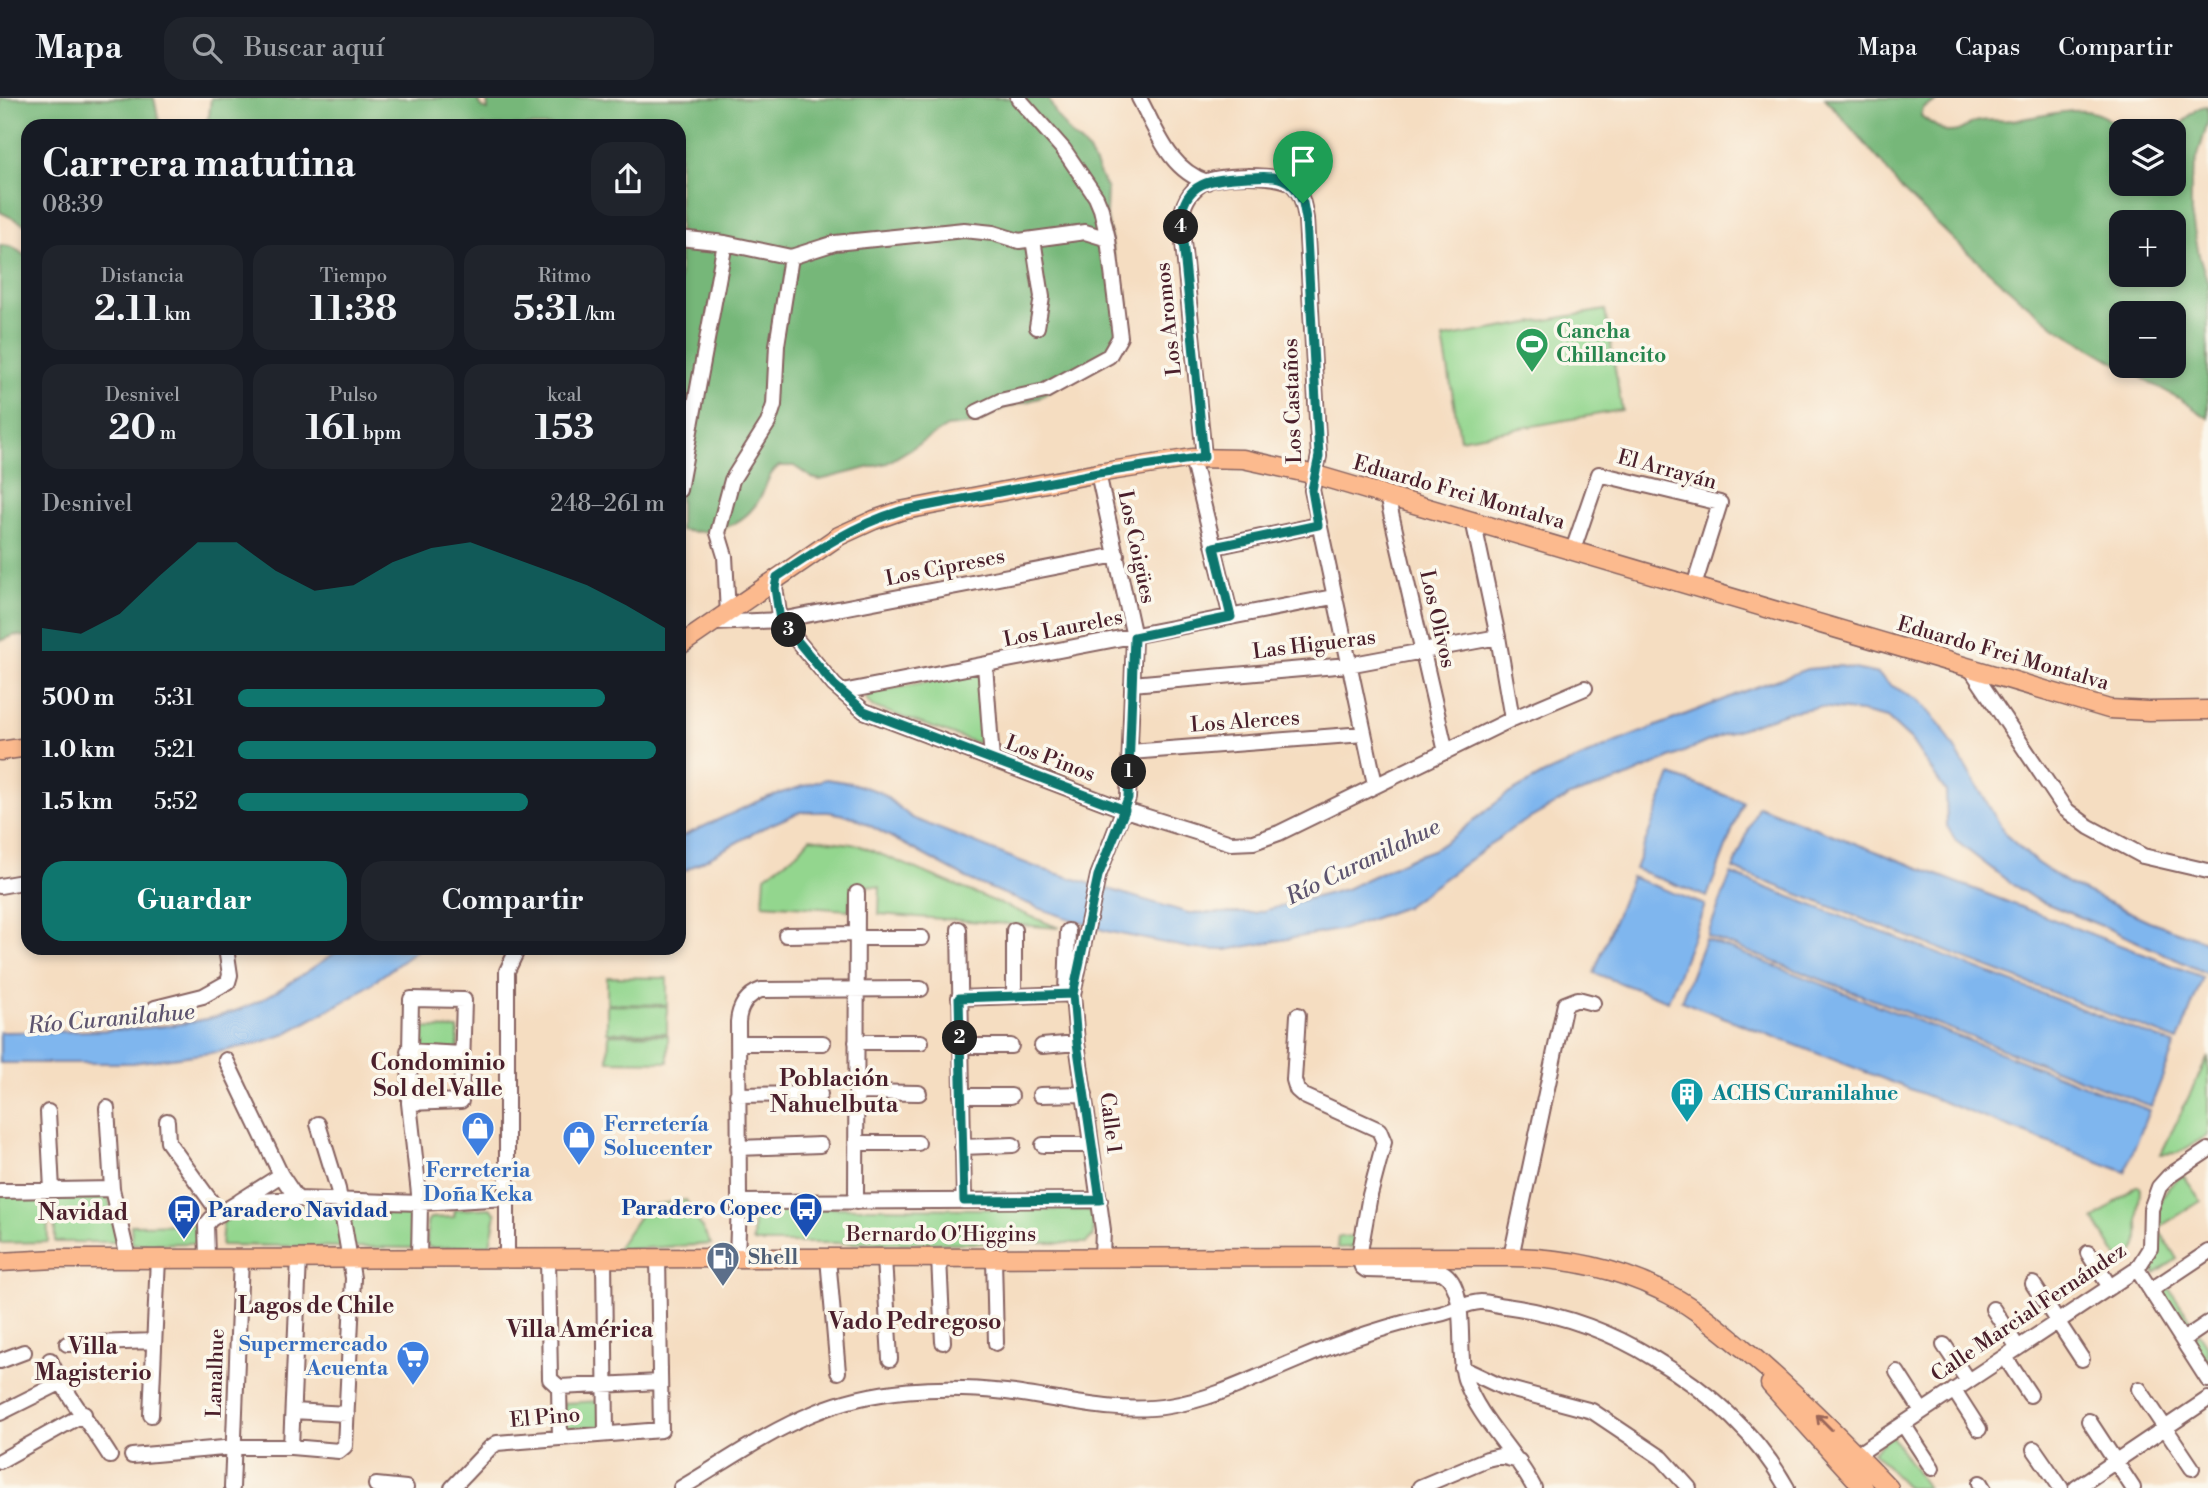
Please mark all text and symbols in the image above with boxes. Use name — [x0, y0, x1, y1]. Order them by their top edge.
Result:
search box — [164, 17, 654, 80]
text: Mapa — [35, 28, 122, 69]
icon: search — [188, 29, 226, 67]
text: Buscar aquí — [244, 32, 384, 64]
text: Mapa — [1858, 33, 1917, 63]
text: Capas — [1955, 33, 2020, 63]
text: Compartir — [2058, 33, 2173, 63]
map controls — [2109, 119, 2186, 378]
button: layers — [2109, 119, 2186, 196]
pin — [1273, 131, 1333, 203]
text: Carrera matutina — [42, 141, 356, 188]
button: share — [591, 142, 665, 216]
icon: arrive — [1284, 142, 1322, 180]
text: 08:39 — [42, 191, 103, 219]
pin: 4 — [1164, 209, 1198, 244]
button: + — [2109, 210, 2186, 287]
text: 4 — [1174, 214, 1187, 238]
street label: Los Aromos — [1150, 261, 1188, 377]
text: Distancia — [101, 264, 184, 288]
text: Tiempo — [320, 264, 387, 288]
text: Ritmo — [538, 264, 591, 288]
text: 2.11 — [94, 288, 160, 331]
text: 11:38 — [310, 288, 397, 331]
text: 5:31 — [513, 288, 582, 331]
button: − — [2109, 301, 2186, 378]
text: km — [160, 302, 191, 326]
text: /km — [582, 302, 616, 326]
place label: Cancha Chillancito — [1556, 319, 1666, 369]
sports icon: Cancha Chillancito — [1513, 325, 1551, 374]
street label: Los Castaños — [1278, 338, 1308, 464]
text: Desnivel — [105, 383, 180, 407]
text: Pulso — [329, 383, 378, 407]
text: kcal — [547, 383, 582, 407]
text: 20 — [109, 407, 156, 450]
text: 161 — [306, 407, 359, 450]
text: 153 — [535, 407, 594, 450]
text: m — [156, 421, 176, 445]
text: bpm — [359, 421, 401, 445]
street label: El Arrayán — [1615, 444, 1720, 496]
street label: Eduardo Frei Montalva — [1350, 450, 1568, 536]
street label: Los Coigües — [1111, 488, 1161, 606]
text: Desnivel — [42, 490, 132, 518]
text: 248–261 m — [550, 490, 665, 518]
street label: Los Cipreses — [883, 544, 1007, 592]
street label: Los Olivos — [1413, 567, 1461, 671]
street label: Los Laureles — [1001, 605, 1125, 653]
street label: Eduardo Frei Montalva — [1894, 611, 2112, 697]
pin: 3 — [772, 612, 806, 648]
text: 3 — [783, 617, 794, 641]
street label: Las Higueras — [1251, 625, 1377, 665]
text: 500 m — [42, 684, 114, 712]
text: 5:31 — [154, 684, 194, 712]
street label: Los Alerces — [1189, 705, 1301, 739]
street label: Los Pinos — [1001, 730, 1099, 788]
text: 1.0 km — [42, 736, 115, 764]
text: 5:21 — [154, 736, 195, 764]
pin: 1 — [1112, 754, 1146, 790]
text: 1 — [1124, 759, 1133, 783]
text: 1.5 km — [42, 788, 113, 816]
text: 5:52 — [154, 788, 198, 816]
water label: Río Curanilahue — [1280, 812, 1445, 912]
button: Guardar — [42, 861, 347, 941]
button: Compartir — [361, 861, 665, 941]
water label: Río Curanilahue — [25, 998, 196, 1040]
pin: 2 — [942, 1020, 978, 1056]
text: 2 — [954, 1025, 965, 1049]
district label: Condominio Sol del Valle — [370, 1049, 506, 1103]
district label: Población Nahuelbuta — [770, 1065, 899, 1119]
building icon: ACHS Curanilahue — [1668, 1075, 1706, 1124]
place label: ACHS Curanilahue — [1711, 1081, 1898, 1107]
street label: Calle 1 — [1093, 1091, 1127, 1155]
shop icon: Ferreteria Doña Keka — [459, 1109, 497, 1158]
place label: Ferretería Solucenter — [604, 1112, 713, 1162]
shop icon: Ferretería Solucenter — [560, 1118, 598, 1167]
place label: Ferreteria Doña Keka — [423, 1158, 533, 1208]
bus stop icon: Paradero Copec — [787, 1190, 825, 1239]
bus stop icon: Paradero Navidad — [165, 1192, 203, 1241]
place label: Paradero Copec — [621, 1196, 782, 1222]
place label: Paradero Navidad — [208, 1198, 388, 1224]
district label: Navidad — [38, 1199, 129, 1227]
street label: Bernardo O'Higgins — [845, 1222, 1036, 1248]
street label: Calle Marcial Fernández — [1926, 1238, 2132, 1388]
fuel station icon: Shell — [704, 1239, 742, 1288]
place label: Shell — [748, 1245, 798, 1271]
district label: Lagos de Chile — [238, 1292, 394, 1320]
district label: Vado Pedregoso — [827, 1308, 1002, 1336]
district label: Villa América — [506, 1316, 654, 1344]
street label: Lanalhue — [201, 1328, 231, 1418]
place label: Supermercado Acuenta — [239, 1332, 389, 1382]
district label: Villa Magisterio — [34, 1333, 152, 1387]
supermarket icon: Supermercado Acuenta — [394, 1338, 432, 1387]
street label: El Pino — [509, 1402, 581, 1434]
one-way arrow — [1815, 1414, 1832, 1431]

